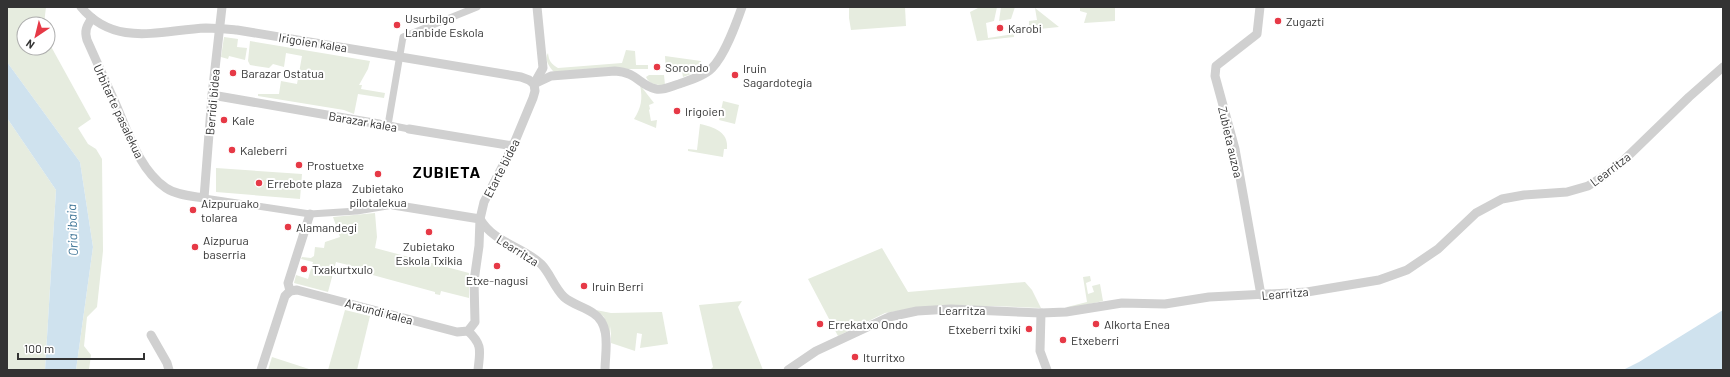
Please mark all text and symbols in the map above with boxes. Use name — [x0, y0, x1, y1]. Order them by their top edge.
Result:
place label: Usurbilgo Lanbide Eskola — [405, 11, 484, 39]
place label: Zugazti — [1286, 14, 1324, 28]
north arrow — [16, 16, 56, 56]
marker: Zugazti — [1273, 16, 1283, 26]
marker: Usurbilgo Lanbide Eskola — [392, 20, 402, 30]
place label: Karobi — [1008, 21, 1042, 35]
marker: Karobi — [995, 23, 1005, 33]
street label: Irigoien kalea — [278, 30, 348, 54]
text: N — [23, 37, 37, 52]
place label: Sorondo — [665, 60, 709, 74]
place label: Iruin Sagardotegia — [743, 61, 812, 89]
street label: Urbitarte pasalekua — [91, 62, 147, 160]
marker: Sorondo — [652, 62, 662, 72]
place label: Barazar Ostatua — [241, 66, 324, 80]
street label: Berridi bidea — [202, 68, 222, 136]
marker: Barazar Ostatua — [228, 68, 238, 78]
marker: Iruin Sagardotegia — [730, 70, 740, 80]
place label: Irigoien — [685, 104, 724, 118]
street label: Zubieta auzoa — [1216, 105, 1246, 179]
marker: Irigoien — [672, 106, 682, 116]
street label: Barazar kalea — [328, 108, 398, 134]
place label: Kale — [232, 113, 255, 127]
marker: Kale — [219, 115, 229, 125]
street label: Etarte bidea — [480, 136, 522, 200]
place label: Kaleberri — [240, 143, 287, 157]
marker: Kaleberri — [227, 145, 237, 155]
street label: Learritza — [1587, 149, 1633, 189]
place label: Prostuetxe — [307, 158, 364, 172]
marker: Prostuetxe — [294, 160, 304, 170]
district label: ZUBIETA — [413, 162, 481, 181]
marker: Zubietako pilotalekua — [373, 169, 383, 179]
place label: Errebote plaza — [267, 176, 342, 190]
marker: Errebote plaza — [254, 178, 264, 188]
place label: Zubietako pilotalekua — [349, 181, 407, 209]
place label: Aizpuruako tolarea — [201, 196, 259, 224]
water label: Oria ibaia — [63, 204, 81, 256]
marker: Aizpuruako tolarea — [188, 205, 198, 215]
place label: Alamandegi — [296, 220, 357, 234]
marker: Alamandegi — [283, 222, 293, 232]
marker: Zubietako Eskola Txikia — [424, 227, 434, 237]
street label: Learritza — [494, 232, 542, 268]
place label: Aizpurua baserria — [203, 233, 249, 261]
place label: Zubietako Eskola Txikia — [396, 239, 462, 267]
marker: Aizpurua baserria — [190, 242, 200, 252]
marker: Etxe-nagusi — [492, 261, 502, 271]
place label: Txakurtxulo — [312, 262, 373, 276]
marker: Txakurtxulo — [299, 264, 309, 274]
place label: Etxe-nagusi — [466, 273, 528, 287]
place label: Iruin Berri — [592, 279, 644, 293]
marker: Iruin Berri — [579, 281, 589, 291]
street label: Learritza — [1261, 284, 1309, 302]
street label: Araundi kalea — [343, 295, 415, 327]
street label: Learritza — [939, 303, 985, 317]
place label: Errekatxo Ondo — [828, 317, 908, 331]
place label: Alkorta Enea — [1104, 317, 1170, 331]
marker: Errekatxo Ondo — [815, 319, 825, 329]
marker: Alkorta Enea — [1091, 319, 1101, 329]
place label: Etxeberri txiki — [948, 322, 1021, 336]
marker: Etxeberri txiki — [1024, 324, 1034, 334]
place label: Etxeberri — [1071, 333, 1119, 347]
scale bar — [18, 335, 144, 361]
marker: Etxeberri — [1058, 335, 1068, 345]
text: 100 m — [24, 341, 54, 355]
place label: Iturritxo — [863, 350, 905, 364]
marker: Iturritxo — [850, 352, 860, 362]

